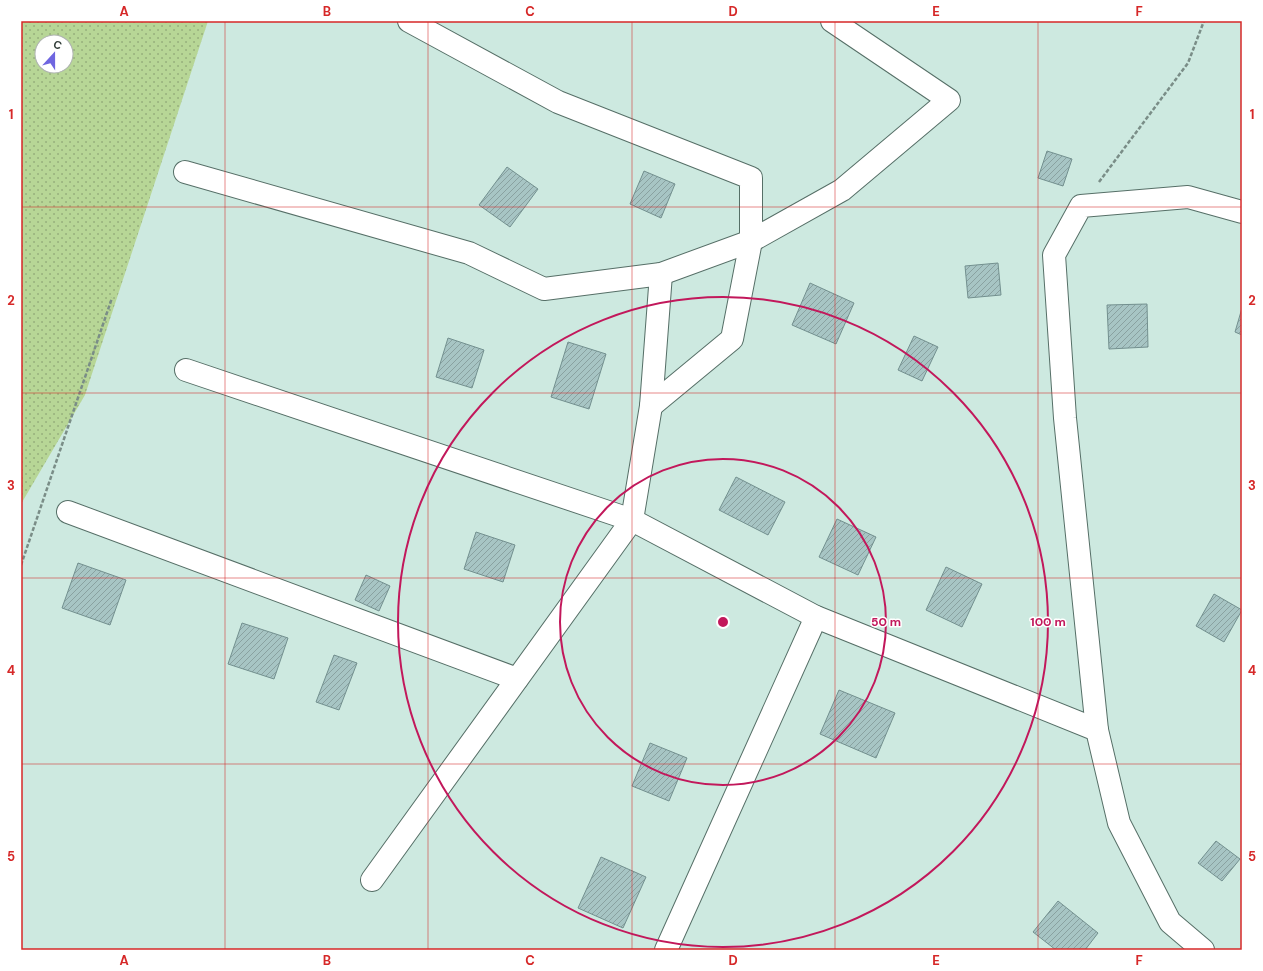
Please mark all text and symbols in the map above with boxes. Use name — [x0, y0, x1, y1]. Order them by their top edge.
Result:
text: A — [119, 3, 129, 20]
text: B — [323, 3, 331, 20]
text: C — [525, 3, 535, 20]
text: D — [728, 3, 738, 20]
text: E — [932, 3, 940, 20]
text: F — [1135, 3, 1143, 20]
north arrow — [34, 34, 74, 74]
text: С — [51, 37, 64, 53]
text: 1 — [9, 106, 13, 123]
text: 1 — [1250, 106, 1254, 123]
text: 2 — [7, 292, 15, 309]
text: 2 — [1248, 292, 1256, 309]
text: 3 — [7, 477, 15, 494]
text: 3 — [1248, 477, 1256, 494]
text: 50 m — [871, 614, 901, 630]
text: 100 m — [1030, 614, 1066, 630]
centre of rings — [716, 615, 730, 629]
text: 4 — [7, 662, 15, 679]
text: 4 — [1248, 662, 1256, 679]
text: 5 — [7, 848, 15, 865]
text: 5 — [1248, 848, 1256, 865]
text: A — [119, 952, 129, 969]
text: B — [323, 952, 331, 969]
text: C — [525, 952, 535, 969]
text: D — [728, 952, 738, 969]
text: E — [932, 952, 940, 969]
text: F — [1135, 952, 1143, 969]

